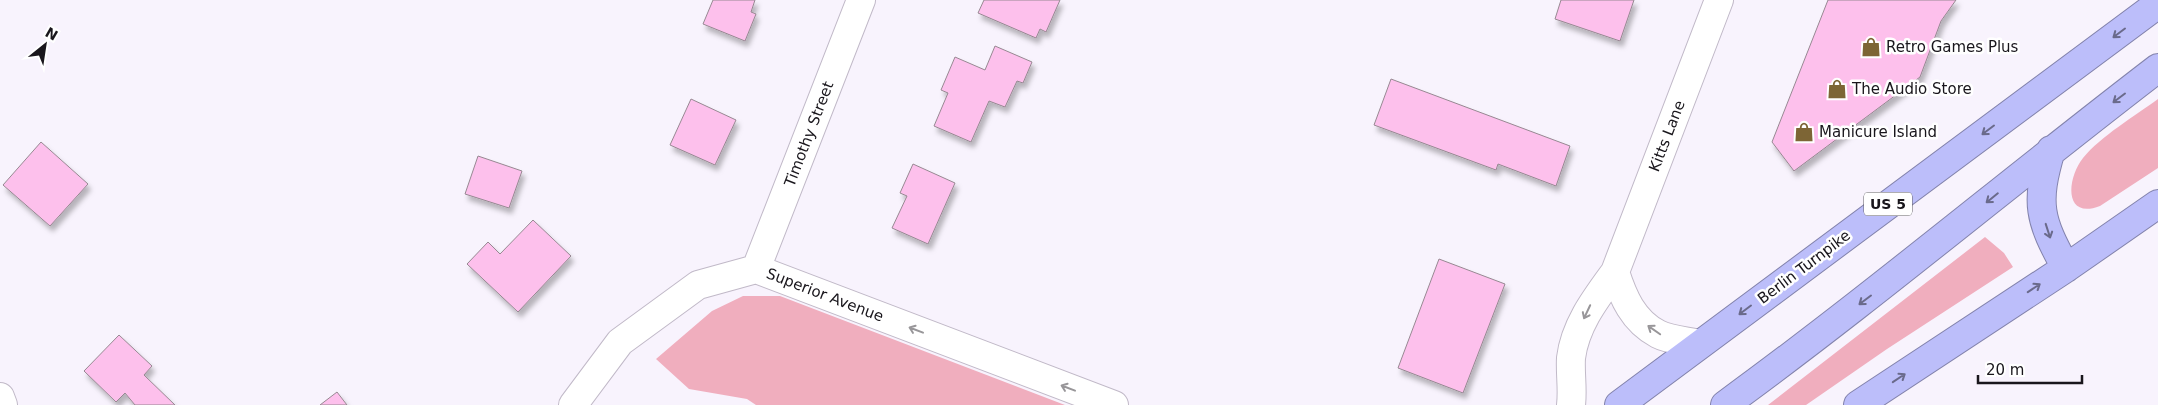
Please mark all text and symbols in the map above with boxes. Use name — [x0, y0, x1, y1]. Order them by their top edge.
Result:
north arrow — [20, 20, 70, 70]
text: N — [42, 24, 61, 44]
one-way arrow — [2112, 28, 2126, 38]
shop icon: Retro Games Plus — [1860, 36, 1882, 58]
place label: Retro Games Plus — [1886, 38, 2019, 56]
shop icon: The Audio Store — [1826, 78, 1848, 100]
street label: Timothy Street — [780, 79, 837, 190]
place label: The Audio Store — [1851, 80, 1972, 98]
one-way arrow — [2113, 92, 2126, 103]
street label: Kitts Lane — [1645, 98, 1689, 174]
shop icon: Manicure Island — [1793, 121, 1815, 143]
place label: Manicure Island — [1819, 123, 1937, 141]
one-way arrow — [1981, 125, 1995, 135]
road number: US 5 — [1864, 192, 1912, 215]
one-way arrow — [1986, 193, 1999, 204]
one-way arrow — [2043, 223, 2053, 239]
street label: Berlin Turnpike — [1754, 226, 1854, 308]
street label: Superior Avenue — [764, 264, 886, 326]
one-way arrow — [2027, 283, 2041, 294]
one-way arrow — [1858, 295, 1872, 305]
one-way arrow — [1582, 304, 1592, 319]
one-way arrow — [1738, 305, 1752, 315]
one-way arrow — [909, 325, 924, 334]
one-way arrow — [1647, 325, 1661, 335]
scale bar — [1978, 352, 2082, 384]
text: 20 m — [1986, 361, 2024, 379]
one-way arrow — [1891, 373, 1905, 383]
one-way arrow — [1061, 383, 1076, 392]

